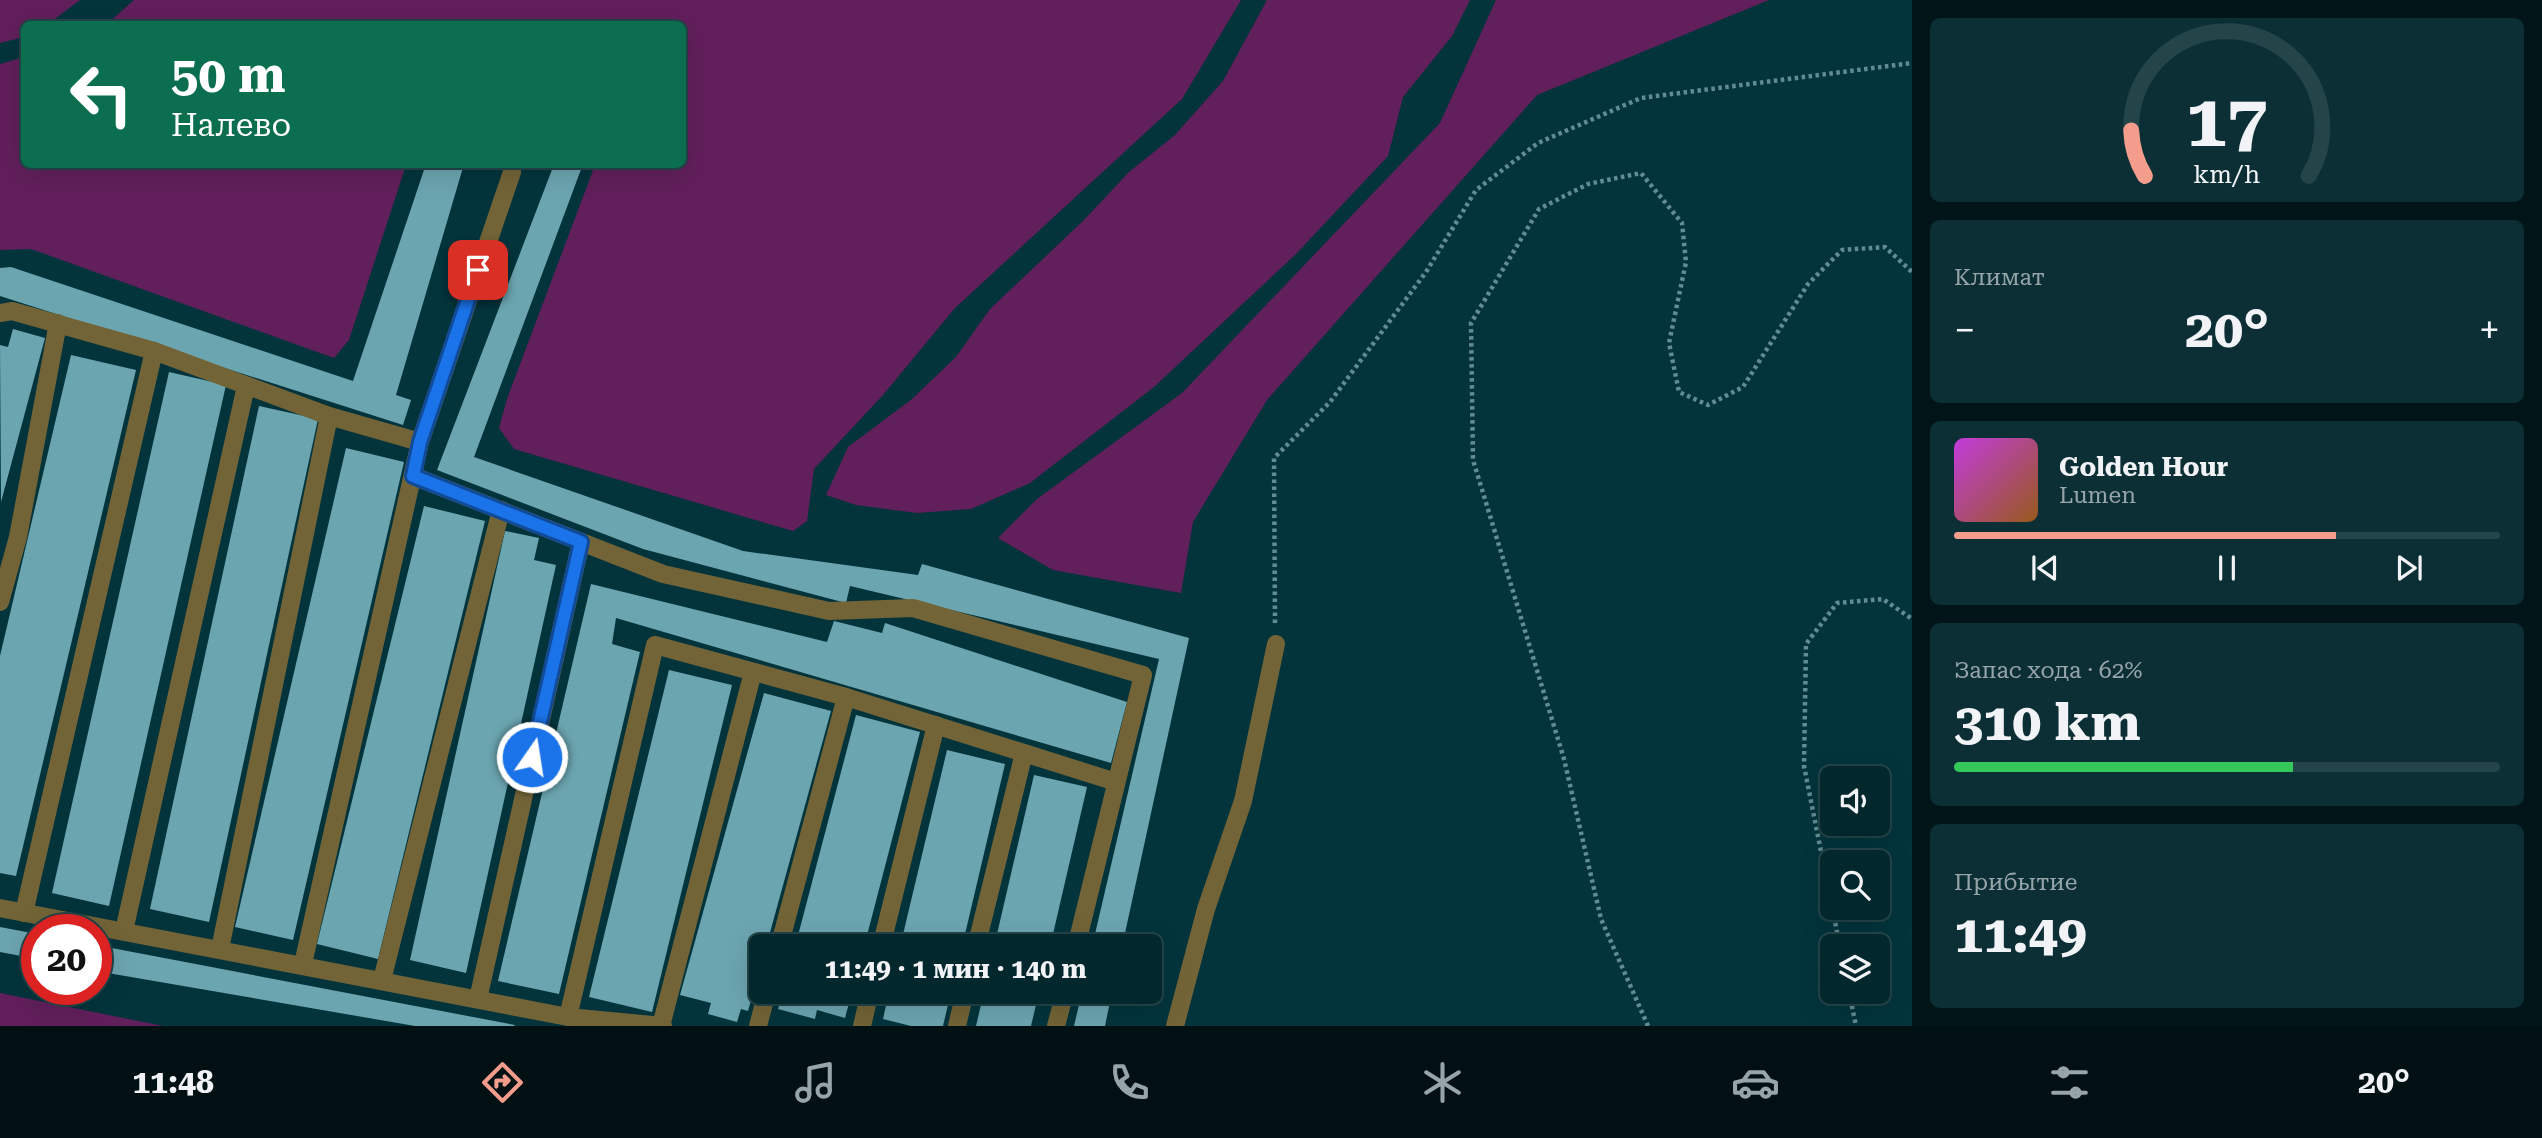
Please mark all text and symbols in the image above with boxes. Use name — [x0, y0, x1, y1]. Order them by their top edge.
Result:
text: 50 m — [171, 47, 286, 104]
icon: left — [56, 49, 147, 140]
text: 17 — [2186, 79, 2268, 164]
text: Налево — [171, 106, 291, 144]
text: km/h — [2194, 160, 2260, 189]
pin — [448, 240, 508, 300]
icon: arrive — [459, 251, 497, 289]
text: Климат — [1954, 264, 2045, 291]
text: 20° — [2185, 299, 2269, 360]
text: − — [1954, 308, 1975, 352]
text: + — [2479, 308, 2500, 352]
text: Golden Hour — [2059, 452, 2228, 482]
text: Lumen — [2059, 482, 2136, 509]
icon: previous — [2026, 549, 2064, 587]
icon: pause — [2208, 549, 2246, 587]
icon: next — [2390, 549, 2428, 587]
text: Запас хода · 62% — [1954, 657, 2143, 684]
text: 310 km — [1954, 692, 2141, 753]
position arrow — [495, 720, 569, 794]
map controls — [1820, 766, 1890, 1004]
button: sound — [1820, 766, 1890, 836]
button: search — [1820, 850, 1890, 920]
text: Прибытие — [1954, 869, 2077, 896]
text: 11:49 — [1954, 904, 2087, 965]
speed limit sign: 20 — [21, 914, 112, 1005]
button: layers — [1820, 934, 1890, 1004]
text: 11:49 · 1 мин · 140 m — [825, 954, 1086, 984]
icon: directions — [478, 1058, 527, 1107]
icon: music — [791, 1058, 840, 1107]
icon: phone — [1105, 1058, 1154, 1107]
icon: climate — [1418, 1058, 1467, 1107]
icon: car — [1731, 1058, 1780, 1107]
icon: filters — [2045, 1058, 2094, 1107]
text: 11:48 — [132, 1063, 214, 1101]
text: 20° — [2358, 1063, 2410, 1101]

